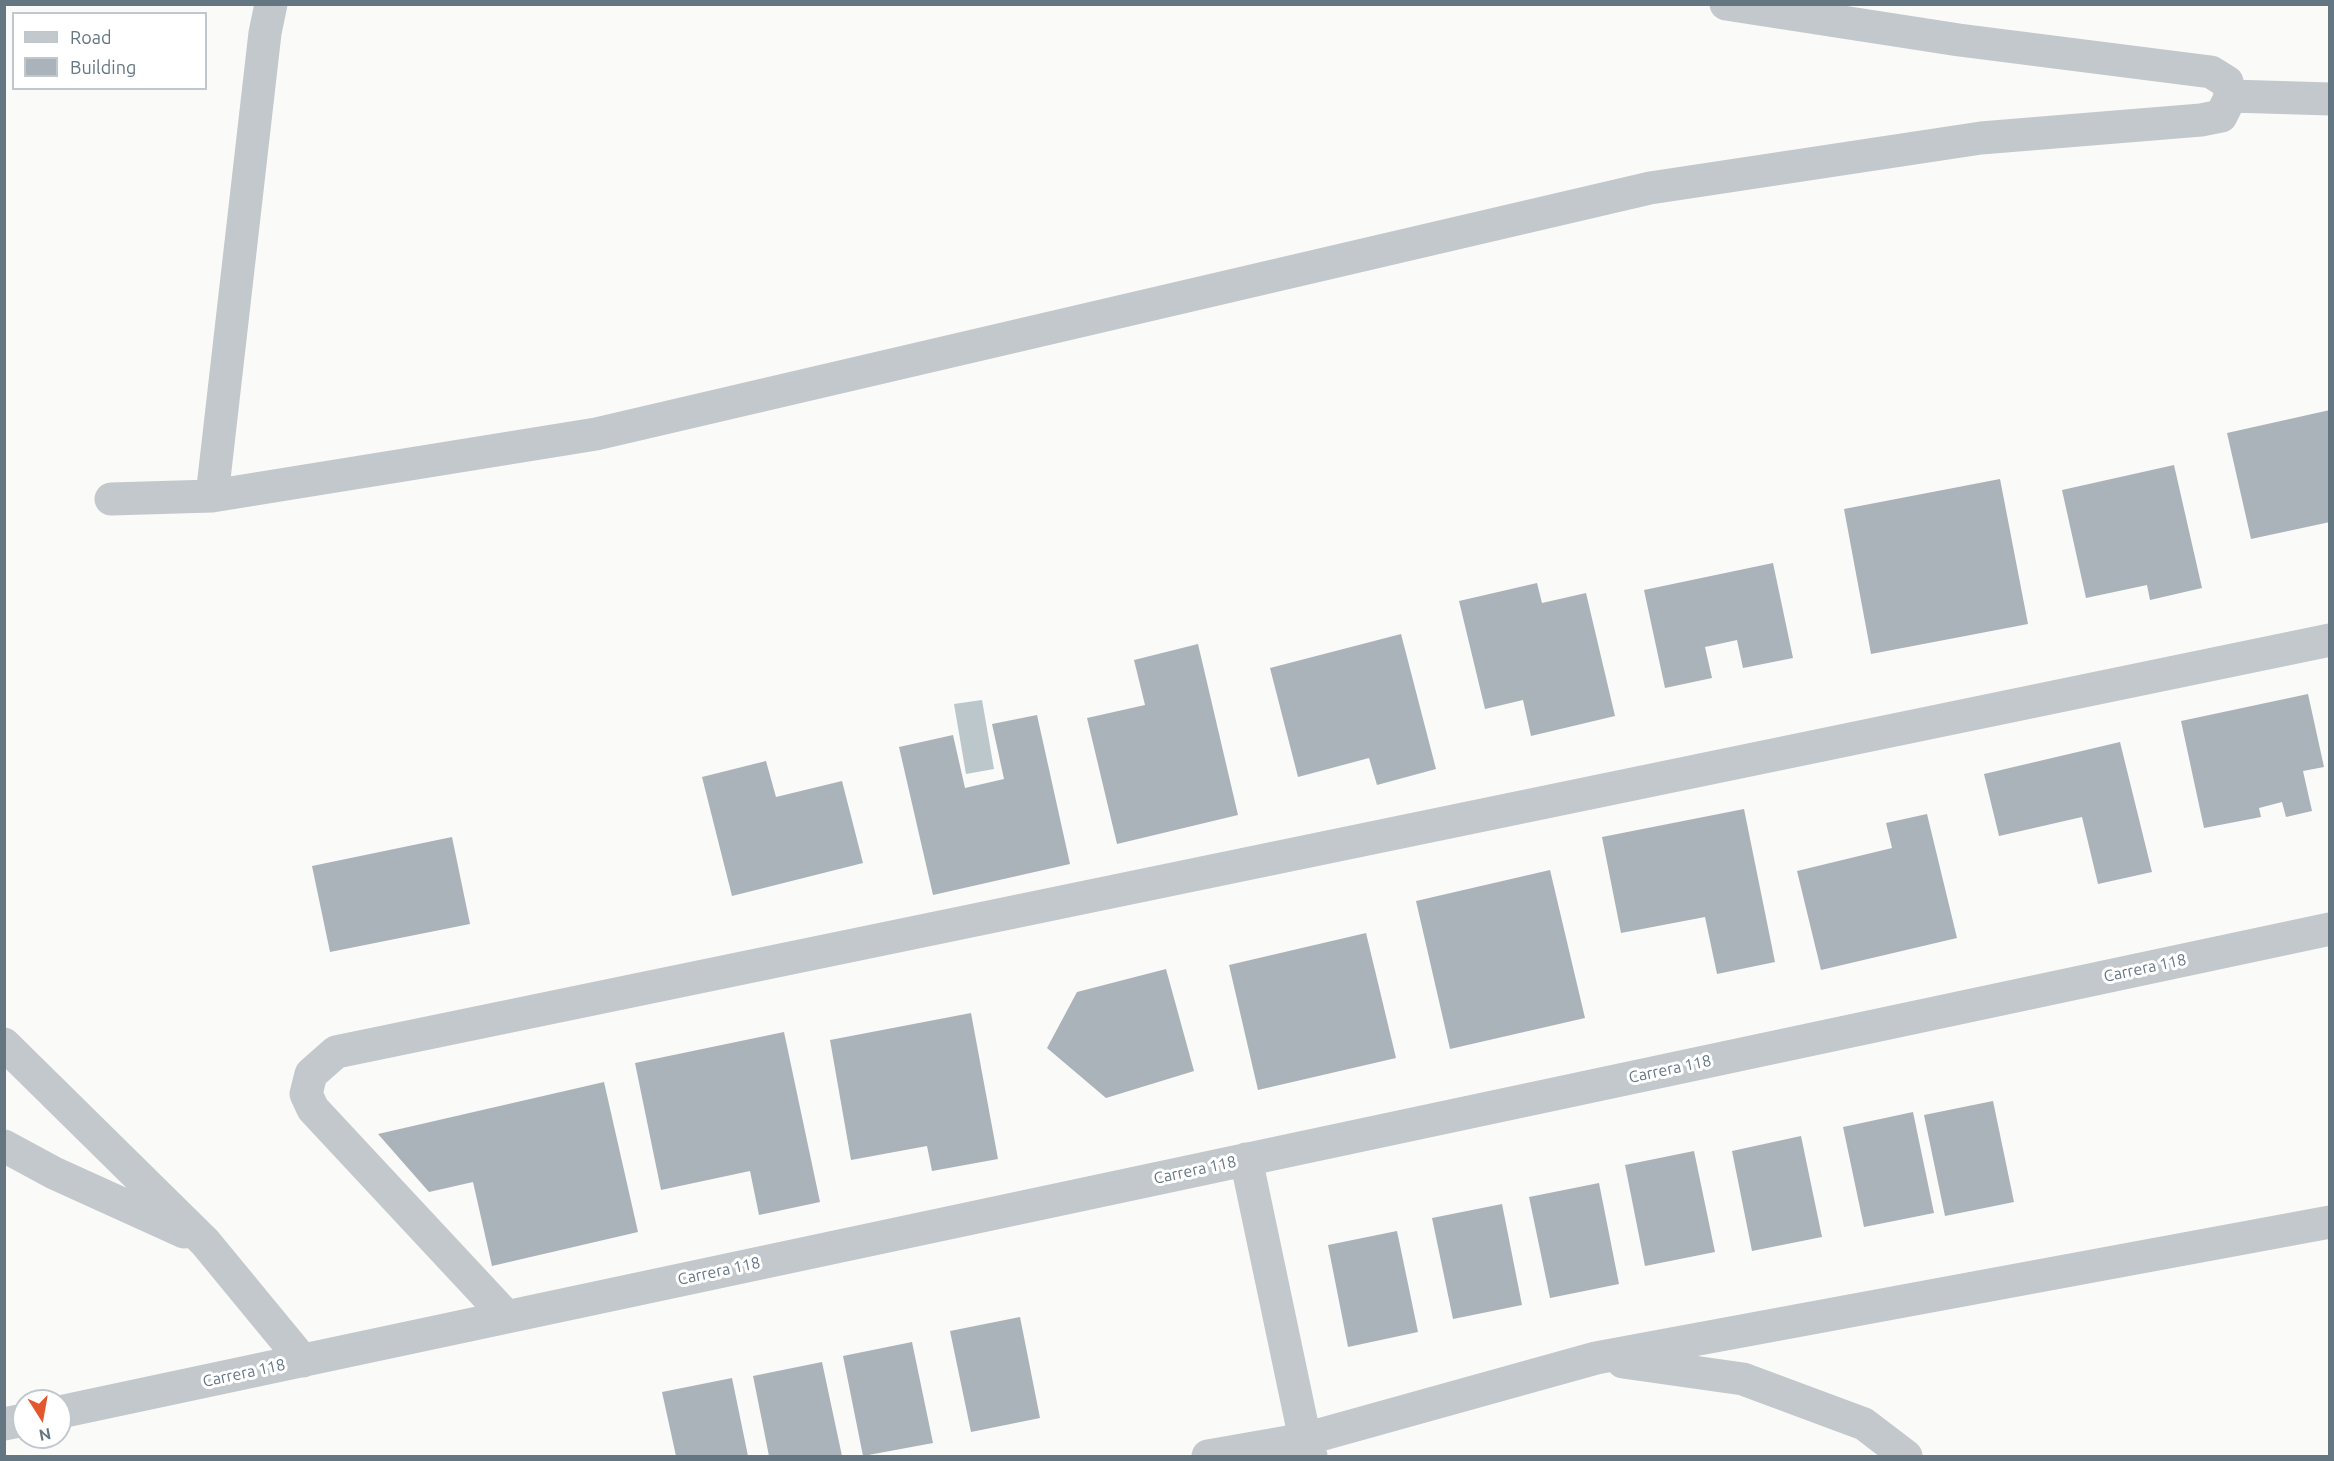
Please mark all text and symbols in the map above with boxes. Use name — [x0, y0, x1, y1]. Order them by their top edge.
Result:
legend — [12, 12, 207, 90]
text: Road — [70, 27, 112, 47]
text: Building — [70, 57, 136, 77]
street label: Carrera 118 — [2102, 950, 2188, 986]
street label: Carrera 118 — [1627, 1051, 1713, 1087]
street label: Carrera 118 — [1152, 1152, 1238, 1188]
street label: Carrera 118 — [676, 1253, 762, 1289]
street label: Carrera 118 — [201, 1355, 287, 1391]
north arrow — [12, 1389, 72, 1449]
text: N — [37, 1425, 53, 1445]

